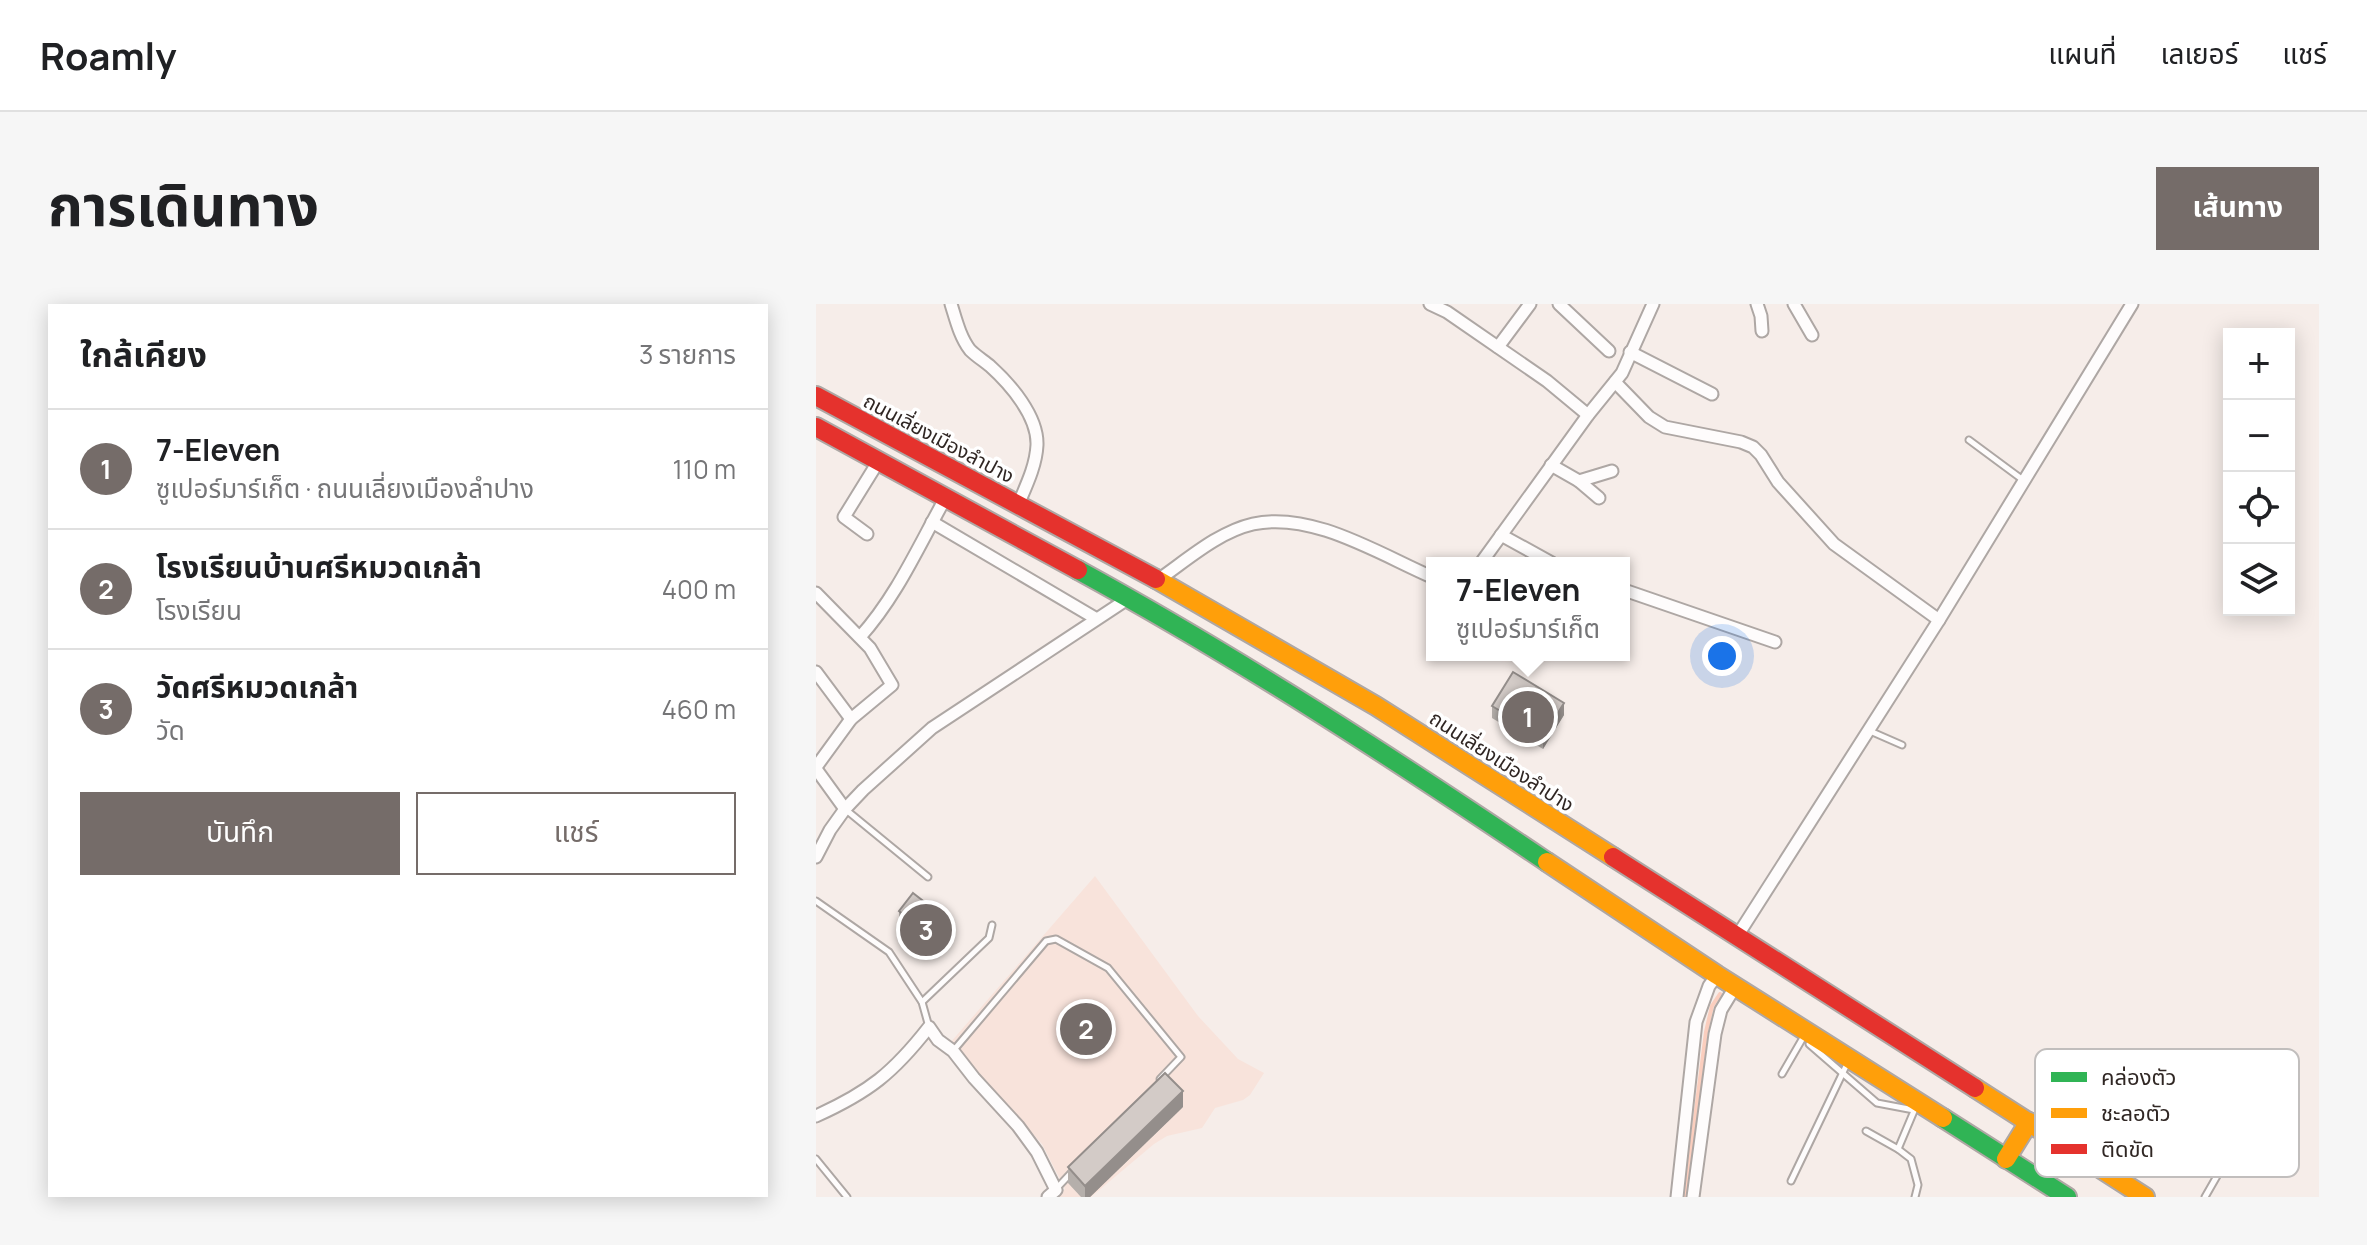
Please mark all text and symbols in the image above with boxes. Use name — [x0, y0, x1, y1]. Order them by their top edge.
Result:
text: Roamly — [40, 29, 177, 81]
text: แผนที่ — [2048, 34, 2117, 72]
text: เลเยอร์ — [2161, 34, 2238, 72]
text: แชร์ — [2282, 34, 2327, 72]
text: การเดินทาง — [48, 166, 319, 243]
button: เส้นทาง — [2156, 167, 2319, 250]
map controls — [2223, 328, 2295, 616]
button: + — [2223, 328, 2295, 400]
text: ใกล้เคียง — [80, 331, 207, 377]
text: 3 รายการ — [639, 336, 736, 372]
street label: ถนนเลี่ยงเมืองลำปาง — [859, 387, 1019, 489]
button: − — [2223, 400, 2295, 472]
text: 7-Eleven — [156, 429, 280, 470]
text: 1 — [100, 451, 112, 487]
text: 110 m — [673, 451, 736, 487]
text: ซูเปอร์มาร์เก็ต · ถนนเลี่ยงเมืองลำปาง — [156, 470, 534, 506]
button: locate — [2223, 472, 2295, 544]
button: layers — [2223, 544, 2295, 616]
text: โรงเรียนบ้านศรีหมวดเกล้า — [156, 546, 482, 587]
popup — [1426, 557, 1630, 661]
text: 7-Eleven — [1456, 569, 1580, 610]
text: 2 — [98, 571, 114, 607]
text: 400 m — [662, 571, 736, 607]
text: โรงเรียน — [156, 592, 242, 628]
text: ซูเปอร์มาร์เก็ต — [1456, 610, 1600, 646]
your location — [1702, 636, 1742, 676]
text: วัดศรีหมวดเกล้า — [156, 666, 358, 707]
pin: 1 — [1502, 687, 1554, 747]
text: 3 — [98, 691, 114, 727]
text: 460 m — [661, 691, 736, 727]
street label: ถนนเลี่ยงเมืองลำปาง — [1425, 704, 1579, 818]
text: วัด — [156, 712, 185, 748]
button: บันทึก — [80, 792, 400, 875]
button: แชร์ — [416, 792, 736, 875]
pin: 3 — [900, 900, 952, 960]
pin: 2 — [1060, 999, 1112, 1059]
legend — [2035, 1049, 2299, 1177]
text: คล่องตัว — [2101, 1062, 2176, 1092]
text: ชะลอตัว — [2101, 1098, 2171, 1128]
text: ติดขัด — [2101, 1134, 2154, 1164]

